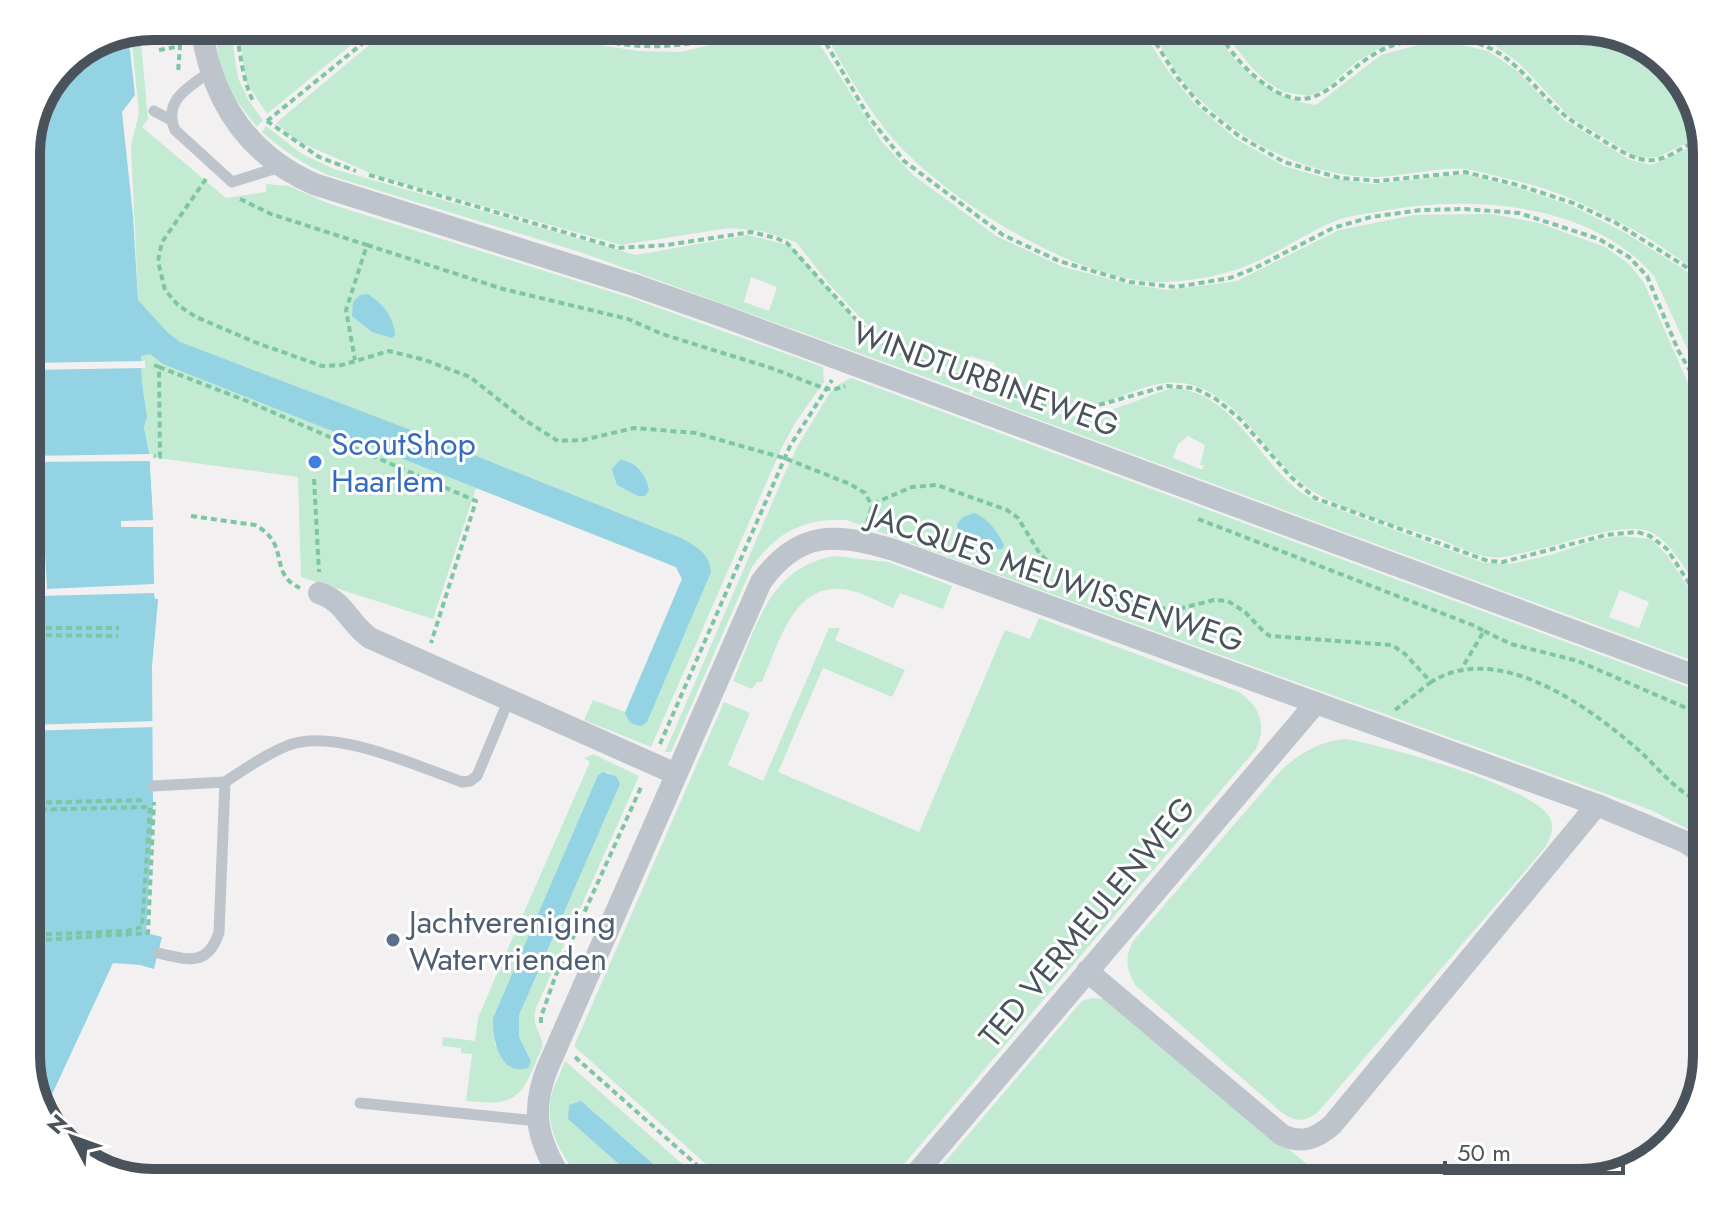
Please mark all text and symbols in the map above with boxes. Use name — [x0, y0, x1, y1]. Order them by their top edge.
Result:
street label: WINDTURBINEWEG — [847, 309, 1125, 449]
place label: ScoutShop Haarlem — [331, 421, 476, 504]
marker: ScoutShop Haarlem — [306, 453, 324, 471]
street label: JACQUES MEUWISSENWEG — [858, 491, 1250, 664]
street label: TED VERMEULENWEG — [968, 787, 1206, 1057]
place label: Jachtvereniging Watervrienden — [405, 899, 616, 982]
marker: Jachtvereniging Watervrienden — [384, 931, 402, 949]
north arrow — [32, 1097, 112, 1177]
text: N — [39, 1107, 75, 1141]
scale bar — [1445, 1125, 1623, 1175]
text: 50 m — [1457, 1135, 1511, 1170]

